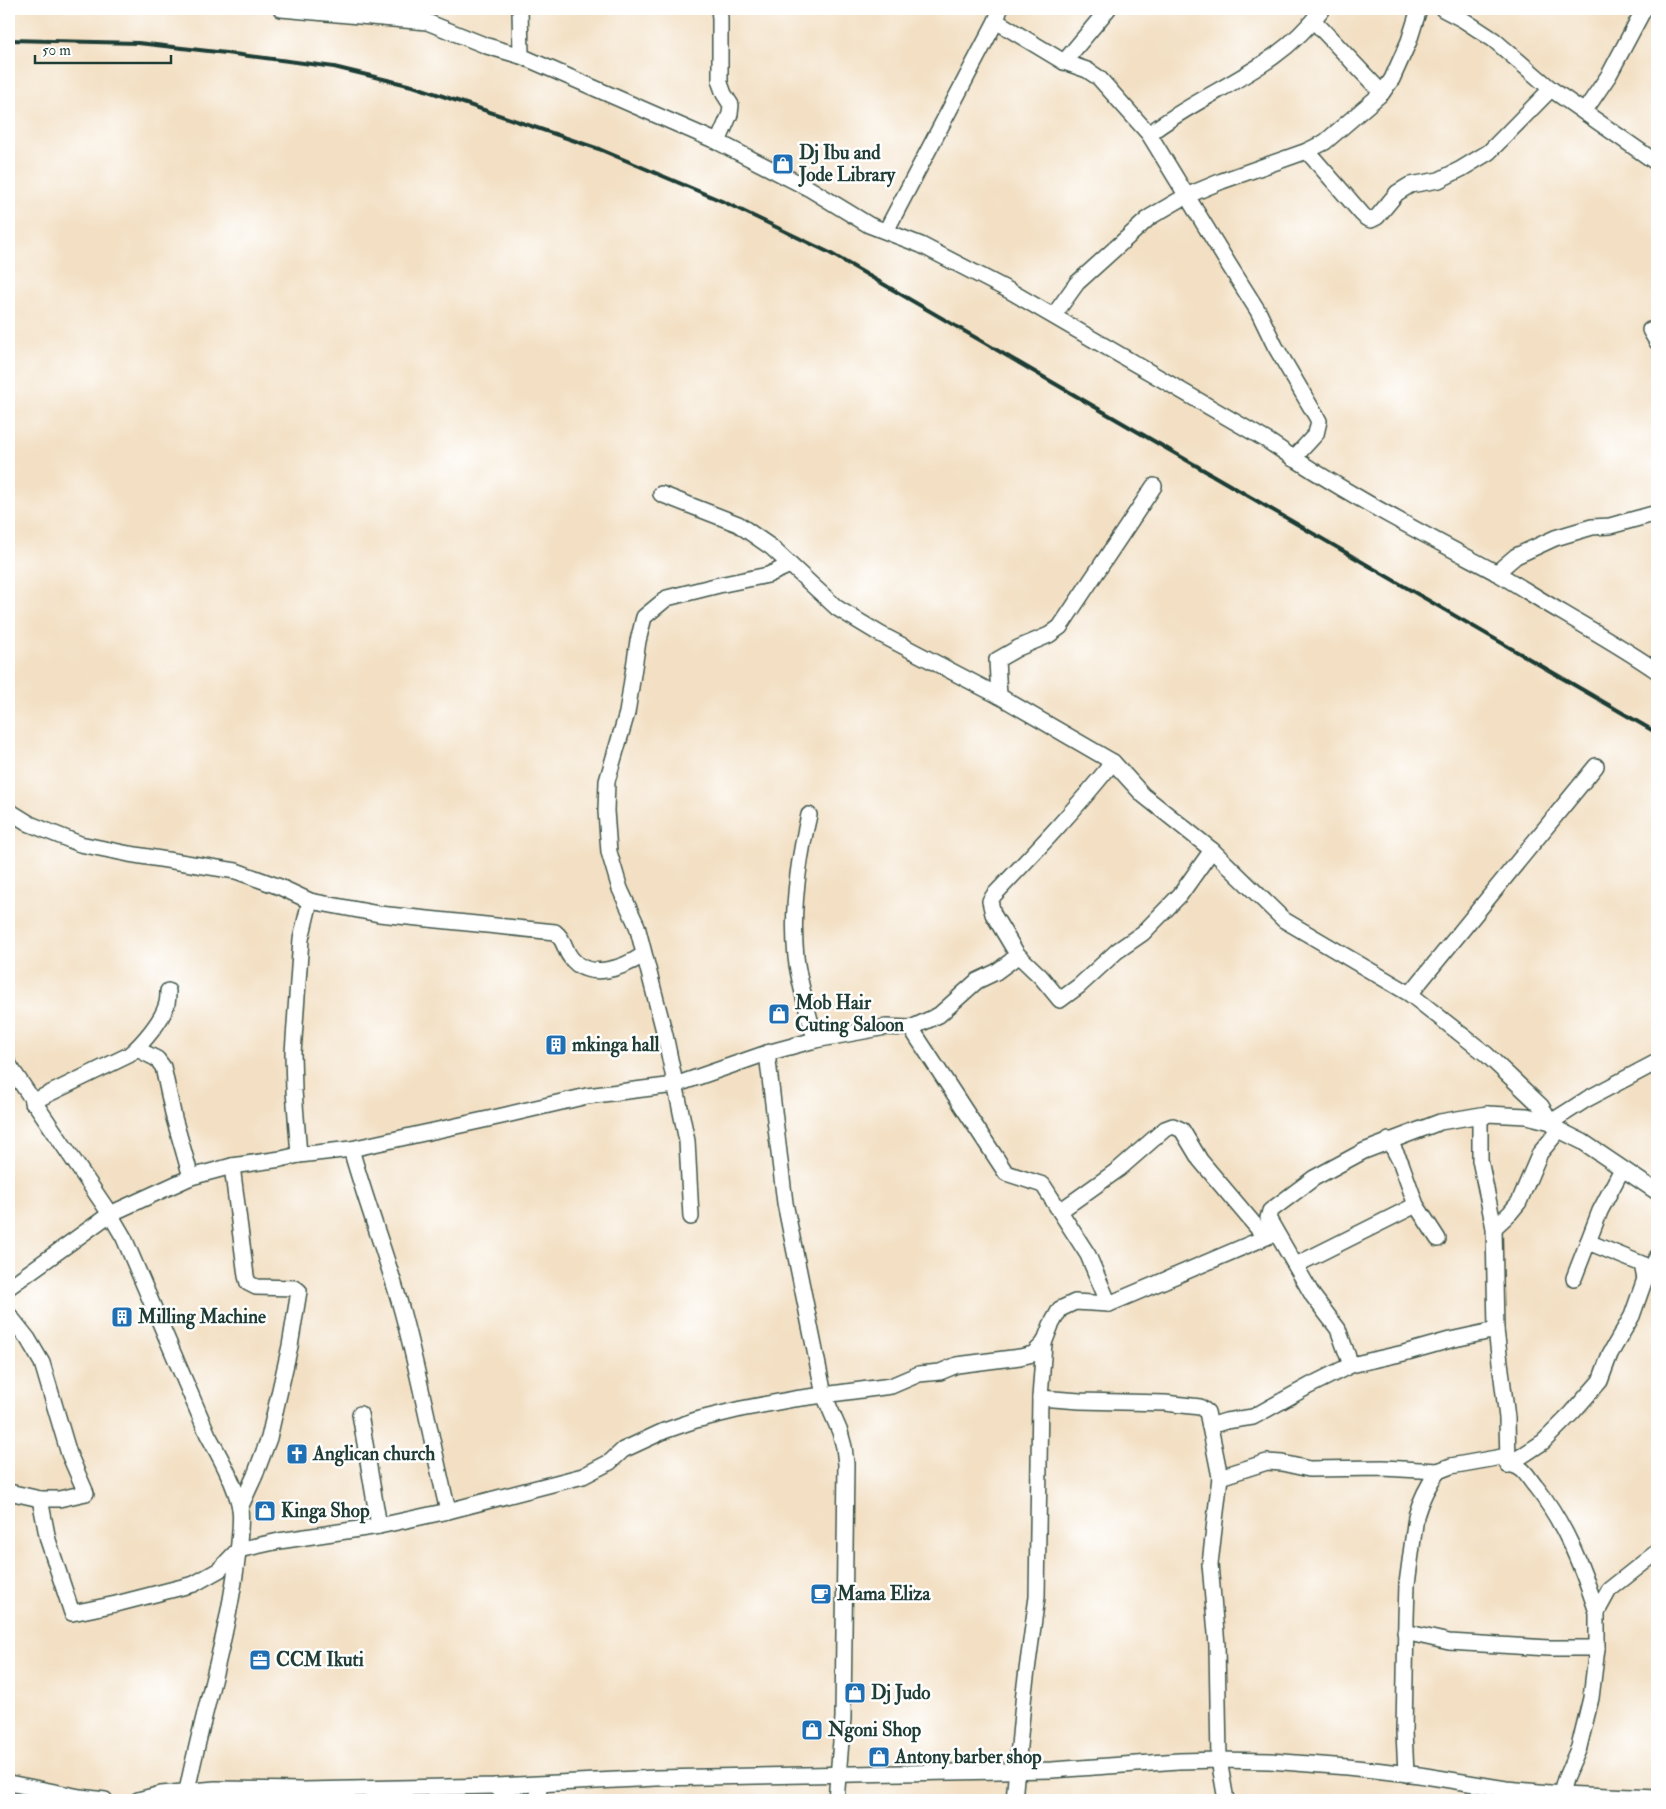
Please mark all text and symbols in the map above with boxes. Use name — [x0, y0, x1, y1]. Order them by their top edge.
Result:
scale bar — [35, 32, 171, 64]
text: 50 m — [42, 41, 71, 60]
place label: Dj Ibu and Jode Library — [798, 141, 896, 188]
shop icon: Dj Ibu and Jode Library — [771, 152, 795, 176]
place label: Mob Hair Cuting Saloon — [794, 991, 904, 1038]
shop icon: Mob Hair Cuting Saloon — [767, 1002, 791, 1026]
building icon: mkinga hall — [544, 1033, 568, 1057]
place label: mkinga hall — [572, 1033, 660, 1058]
building icon: Milling Machine — [110, 1305, 134, 1329]
place label: Milling Machine — [137, 1305, 266, 1330]
church icon: Anglican church — [285, 1442, 309, 1466]
place label: Anglican church — [312, 1442, 435, 1467]
shop icon: Kinga Shop — [253, 1499, 277, 1523]
place label: Kinga Shop — [281, 1499, 370, 1524]
cafe icon: Mama Eliza — [809, 1582, 833, 1606]
place label: Mama Eliza — [836, 1582, 931, 1606]
office icon: CCM Ikuti — [248, 1648, 272, 1672]
place label: CCM Ikuti — [276, 1648, 364, 1672]
shop icon: Dj Judo — [843, 1681, 867, 1705]
place label: Dj Judo — [871, 1681, 931, 1705]
shop icon: Ngoni Shop — [800, 1718, 824, 1742]
place label: Ngoni Shop — [827, 1718, 922, 1743]
shop icon: Antony barber shop — [867, 1745, 891, 1769]
place label: Antony barber shop — [894, 1745, 1042, 1770]

